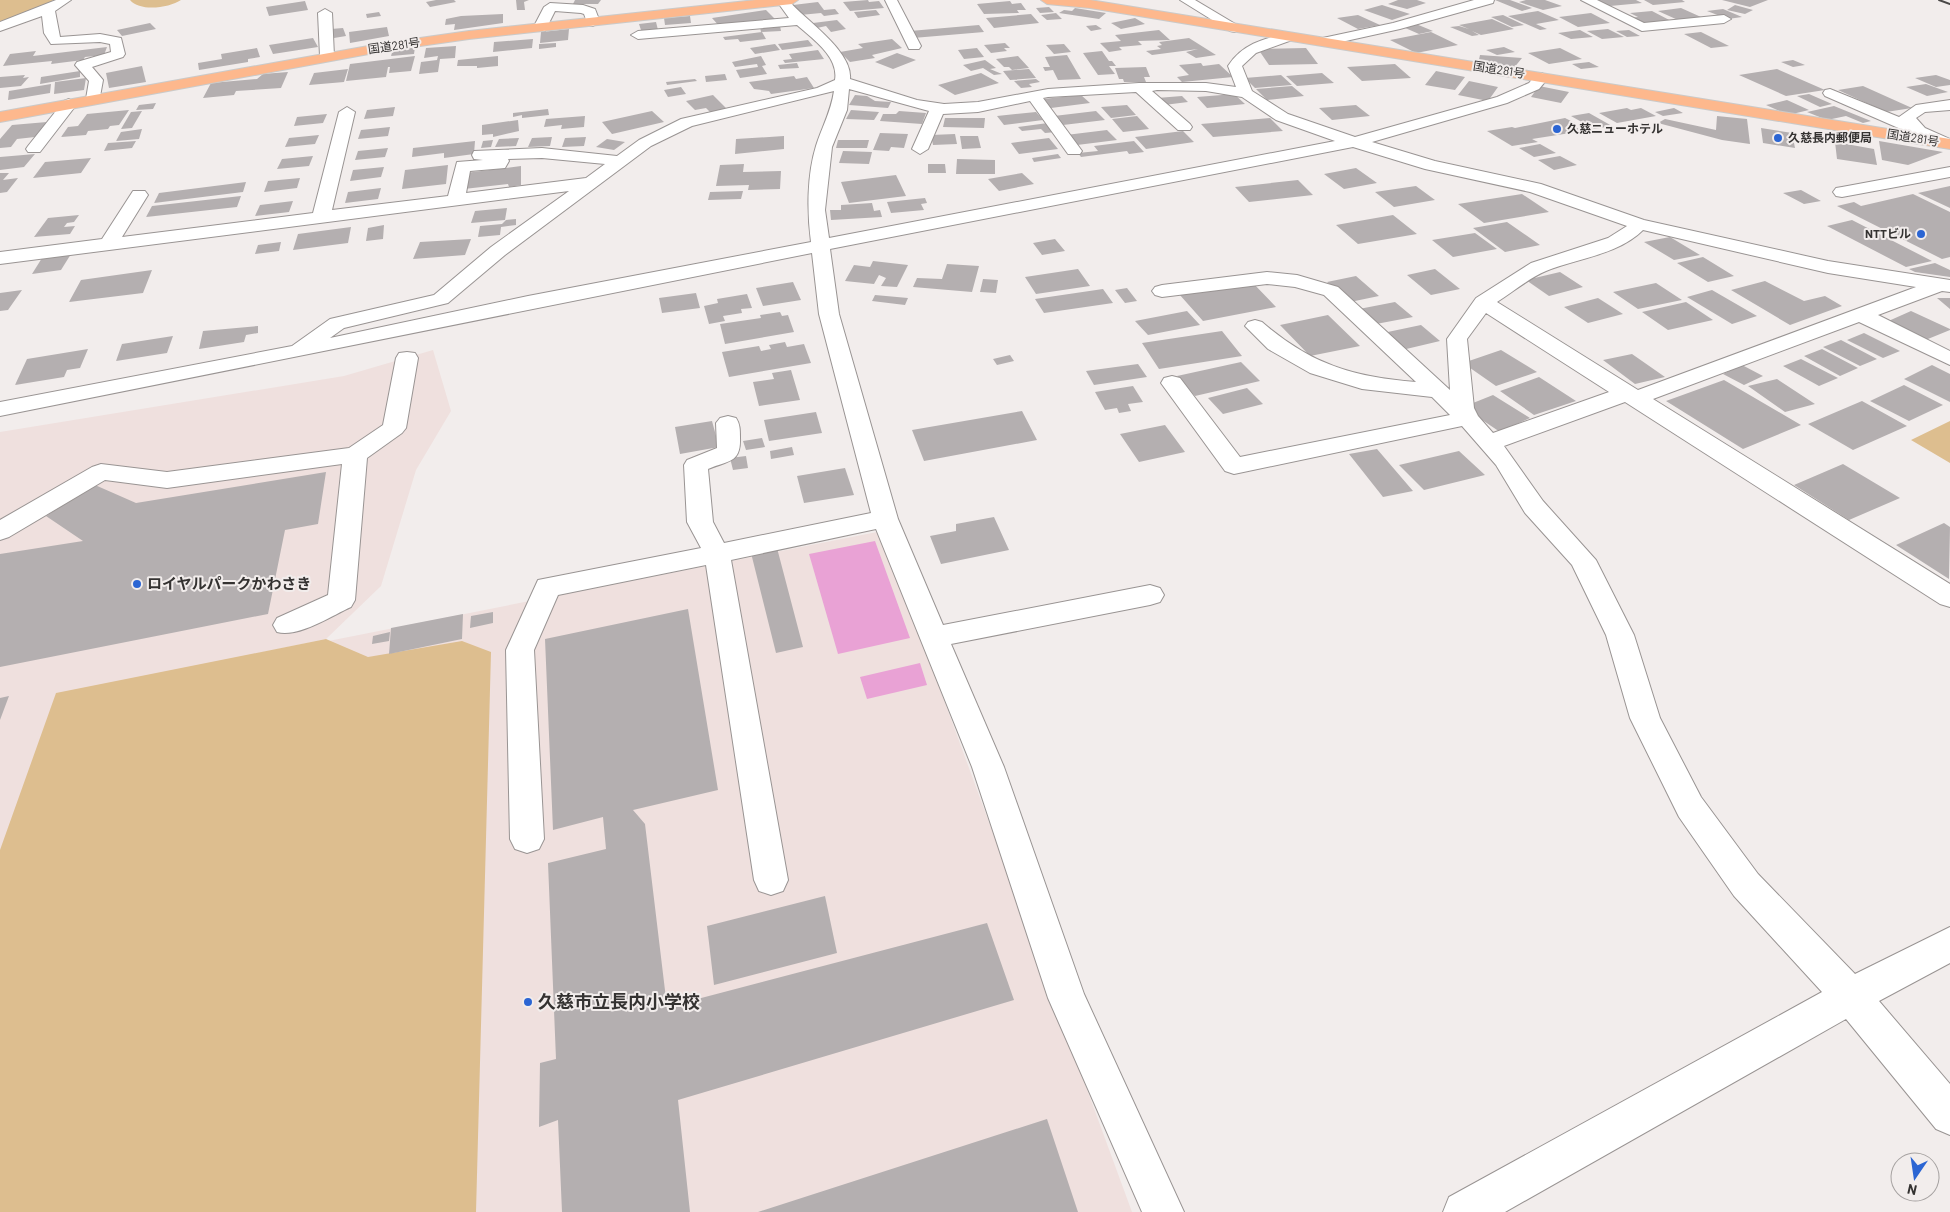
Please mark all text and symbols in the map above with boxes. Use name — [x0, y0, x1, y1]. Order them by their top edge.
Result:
street label: 国道281号 — [367, 34, 421, 56]
street label: 国道281号 — [1472, 58, 1526, 80]
place label: 久慈ニューホテル — [1567, 121, 1663, 135]
marker: 久慈ニューホテル — [1551, 123, 1563, 135]
street label: 国道281号 — [1886, 126, 1940, 148]
place label: 久慈長内郵便局 — [1788, 130, 1872, 144]
marker: 久慈長内郵便局 — [1772, 132, 1784, 144]
place label: NTTビル — [1865, 226, 1911, 240]
marker: NTTビル — [1915, 228, 1927, 240]
place label: ロイヤルパークかわさき — [147, 574, 312, 592]
marker: ロイヤルパークかわさき — [131, 578, 143, 590]
place label: 久慈市立長内小学校 — [538, 990, 700, 1012]
marker: 久慈市立長内小学校 — [522, 996, 534, 1008]
north arrow — [1890, 1152, 1940, 1202]
text: N — [1906, 1181, 1918, 1199]

